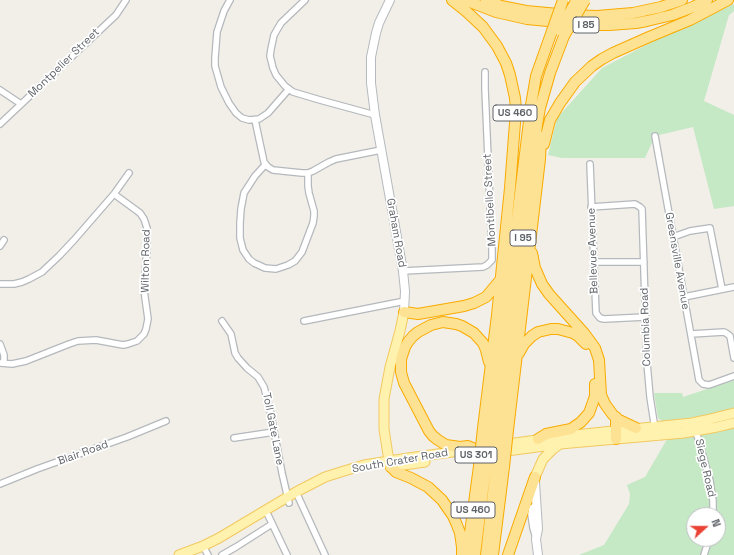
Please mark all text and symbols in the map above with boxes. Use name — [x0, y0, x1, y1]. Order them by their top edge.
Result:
road number: I 85 — [573, 17, 599, 33]
street label: Montpelier Street — [26, 26, 102, 100]
road number: US 460 — [493, 105, 537, 121]
street label: Montibello Street — [481, 153, 499, 247]
street label: Graham Road — [383, 197, 409, 269]
street label: Bellevue Avenue — [585, 208, 601, 294]
street label: Greensville Avenue — [662, 211, 692, 311]
street label: Wilton Road — [139, 229, 153, 293]
road number: I 95 — [510, 230, 536, 246]
street label: Columbia Road — [638, 287, 654, 367]
street label: Toll Gate Lane — [260, 392, 286, 466]
street label: Blair Road — [56, 438, 110, 468]
street label: Siege Road — [692, 438, 718, 498]
street label: South Crater Road — [351, 446, 449, 476]
road number: US 301 — [455, 447, 497, 463]
road number: US 460 — [451, 502, 495, 518]
north arrow — [686, 507, 726, 547]
text: N — [708, 517, 724, 529]

